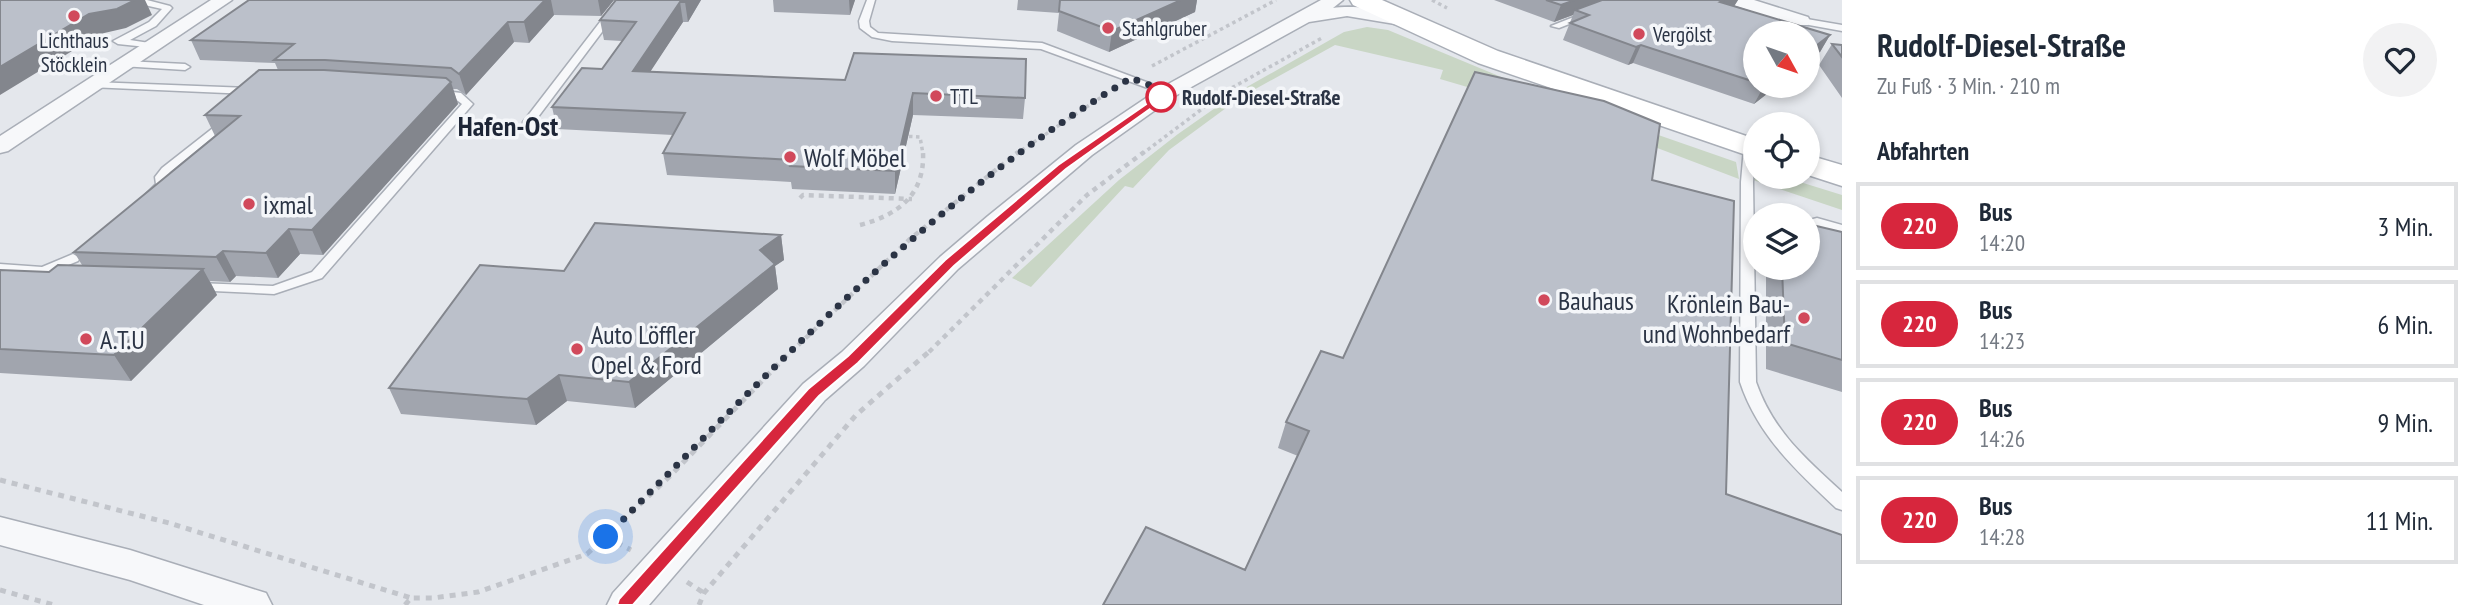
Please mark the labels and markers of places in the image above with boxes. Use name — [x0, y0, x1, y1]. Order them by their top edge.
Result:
marker: Lichthaus Stöcklein — [66, 8, 82, 24]
place label: Stahlgruber — [1122, 15, 1207, 42]
marker: Stahlgruber — [1100, 20, 1116, 36]
place label: Vergölst — [1652, 21, 1712, 48]
marker: Vergölst — [1631, 26, 1647, 42]
place label: Lichthaus Stöcklein — [39, 27, 109, 78]
marker: Rudolf-Diesel-Straße — [1146, 82, 1176, 112]
place label: TTL — [950, 83, 978, 110]
place label: Rudolf-Diesel-Straße — [1182, 84, 1341, 111]
marker: TTL — [928, 88, 944, 104]
place label: Wolf Möbel — [804, 141, 906, 174]
marker: Wolf Möbel — [782, 149, 798, 165]
place label: ixmal — [263, 188, 313, 221]
marker: ixmal — [241, 196, 257, 212]
place label: Bauhaus — [1558, 284, 1634, 317]
place label: Krönlein Bau- und Wohnbedarf — [1643, 287, 1791, 350]
marker: Bauhaus — [1536, 292, 1552, 308]
marker: Krönlein Bau- und Wohnbedarf — [1796, 310, 1812, 326]
place label: Auto Löffler Opel & Ford — [591, 318, 702, 381]
place label: A.T.U — [100, 323, 145, 356]
marker: A.T.U — [78, 331, 94, 347]
marker: Auto Löffler Opel & Ford — [569, 341, 585, 357]

